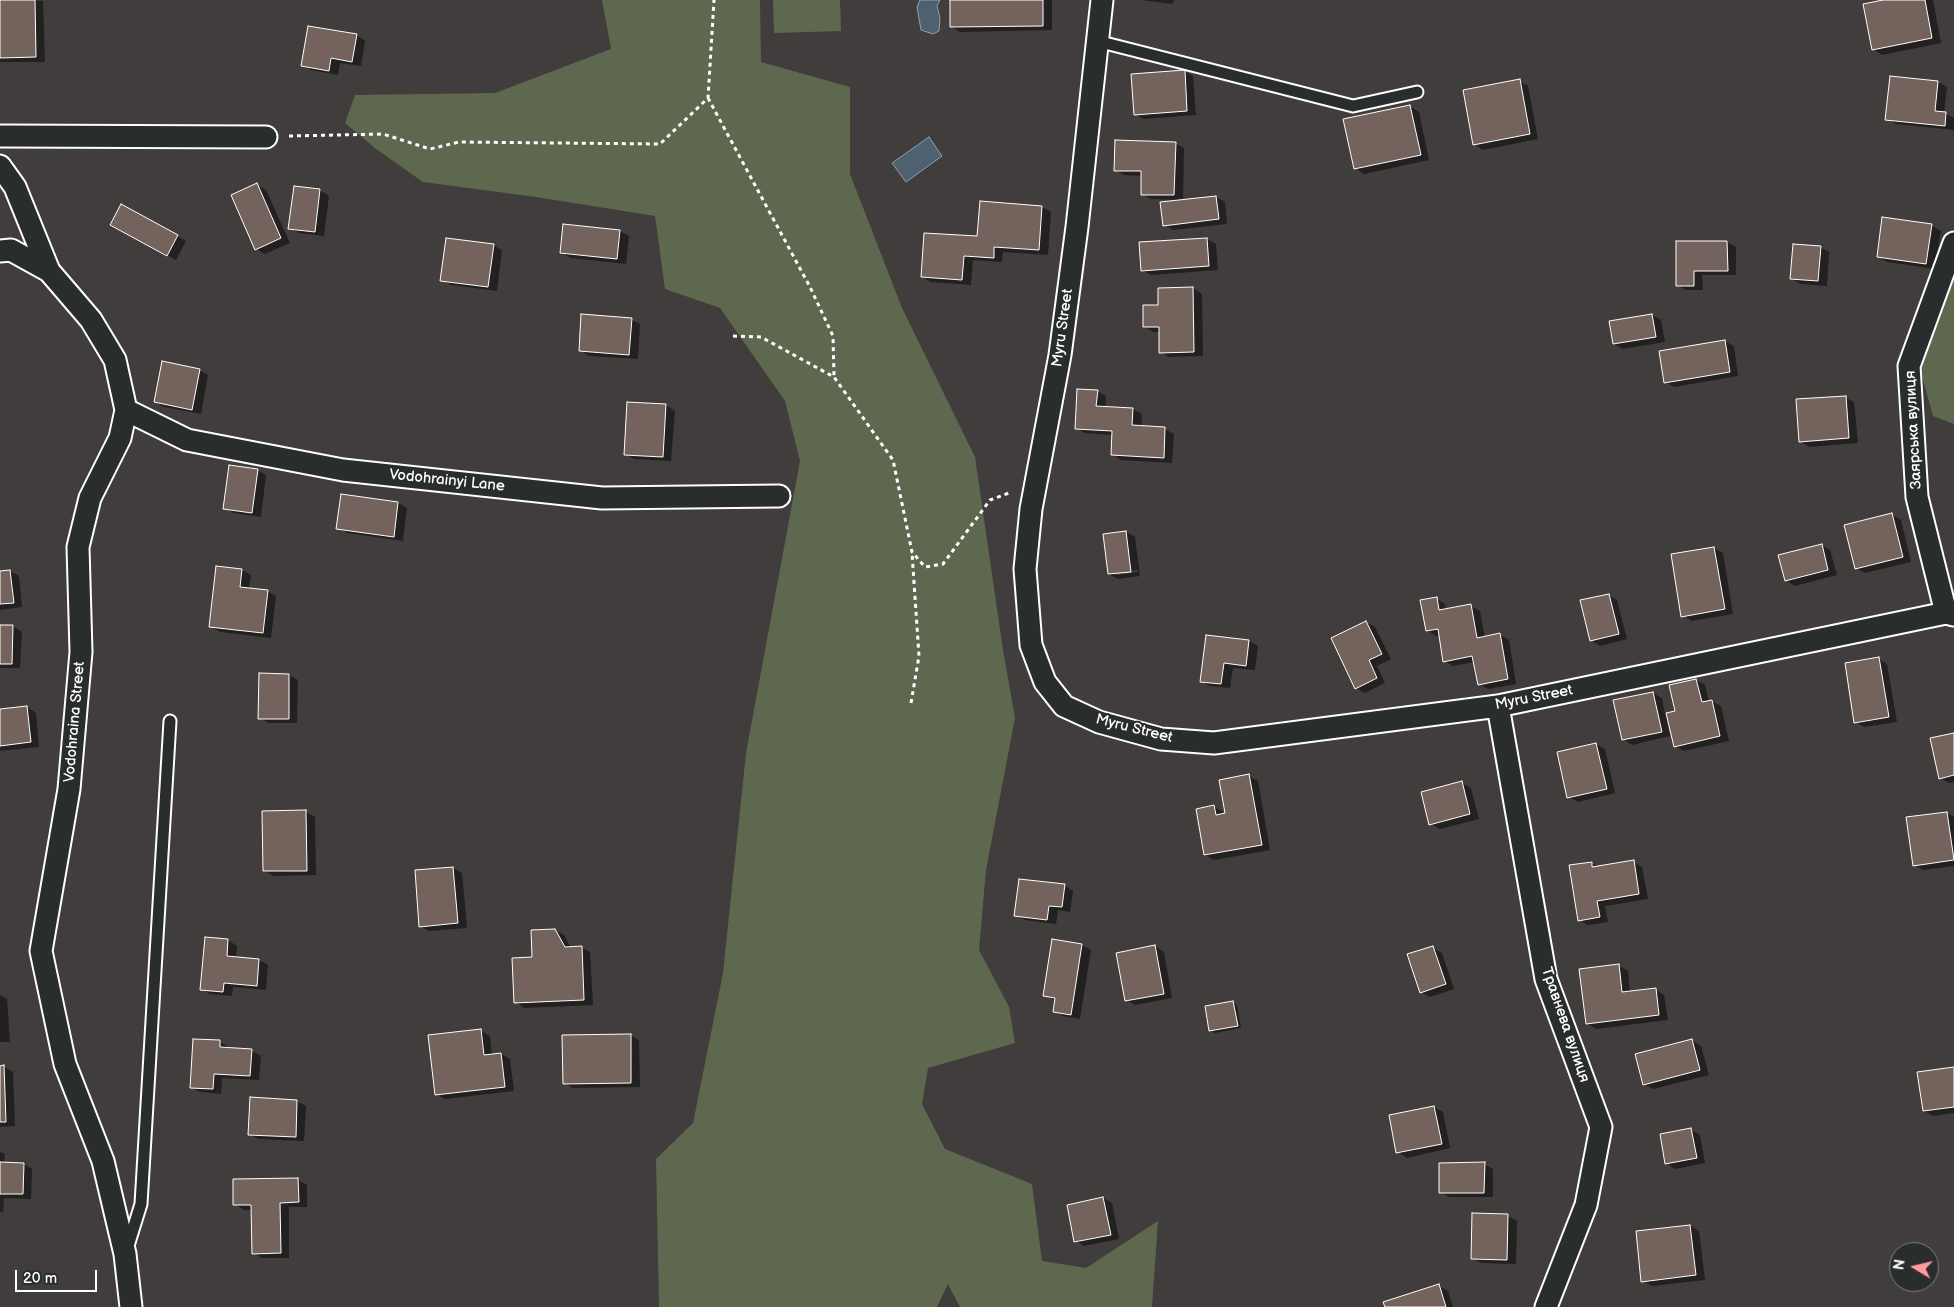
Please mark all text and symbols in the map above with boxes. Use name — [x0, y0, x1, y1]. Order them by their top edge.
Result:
street label: Myru Street — [1049, 288, 1077, 368]
street label: Заярська вулиця — [1902, 370, 1926, 490]
street label: Vodohrainyi Lane — [388, 466, 506, 496]
street label: Vodohraina Street — [61, 661, 89, 783]
street label: Myru Street — [1494, 682, 1574, 714]
street label: Myru Street — [1094, 711, 1174, 747]
street label: Травнева вулиця — [1537, 965, 1593, 1085]
north arrow — [1889, 1242, 1939, 1292]
text: N — [1890, 1258, 1909, 1271]
scale bar — [18, 1260, 100, 1292]
text: 20 m — [23, 1269, 57, 1288]

